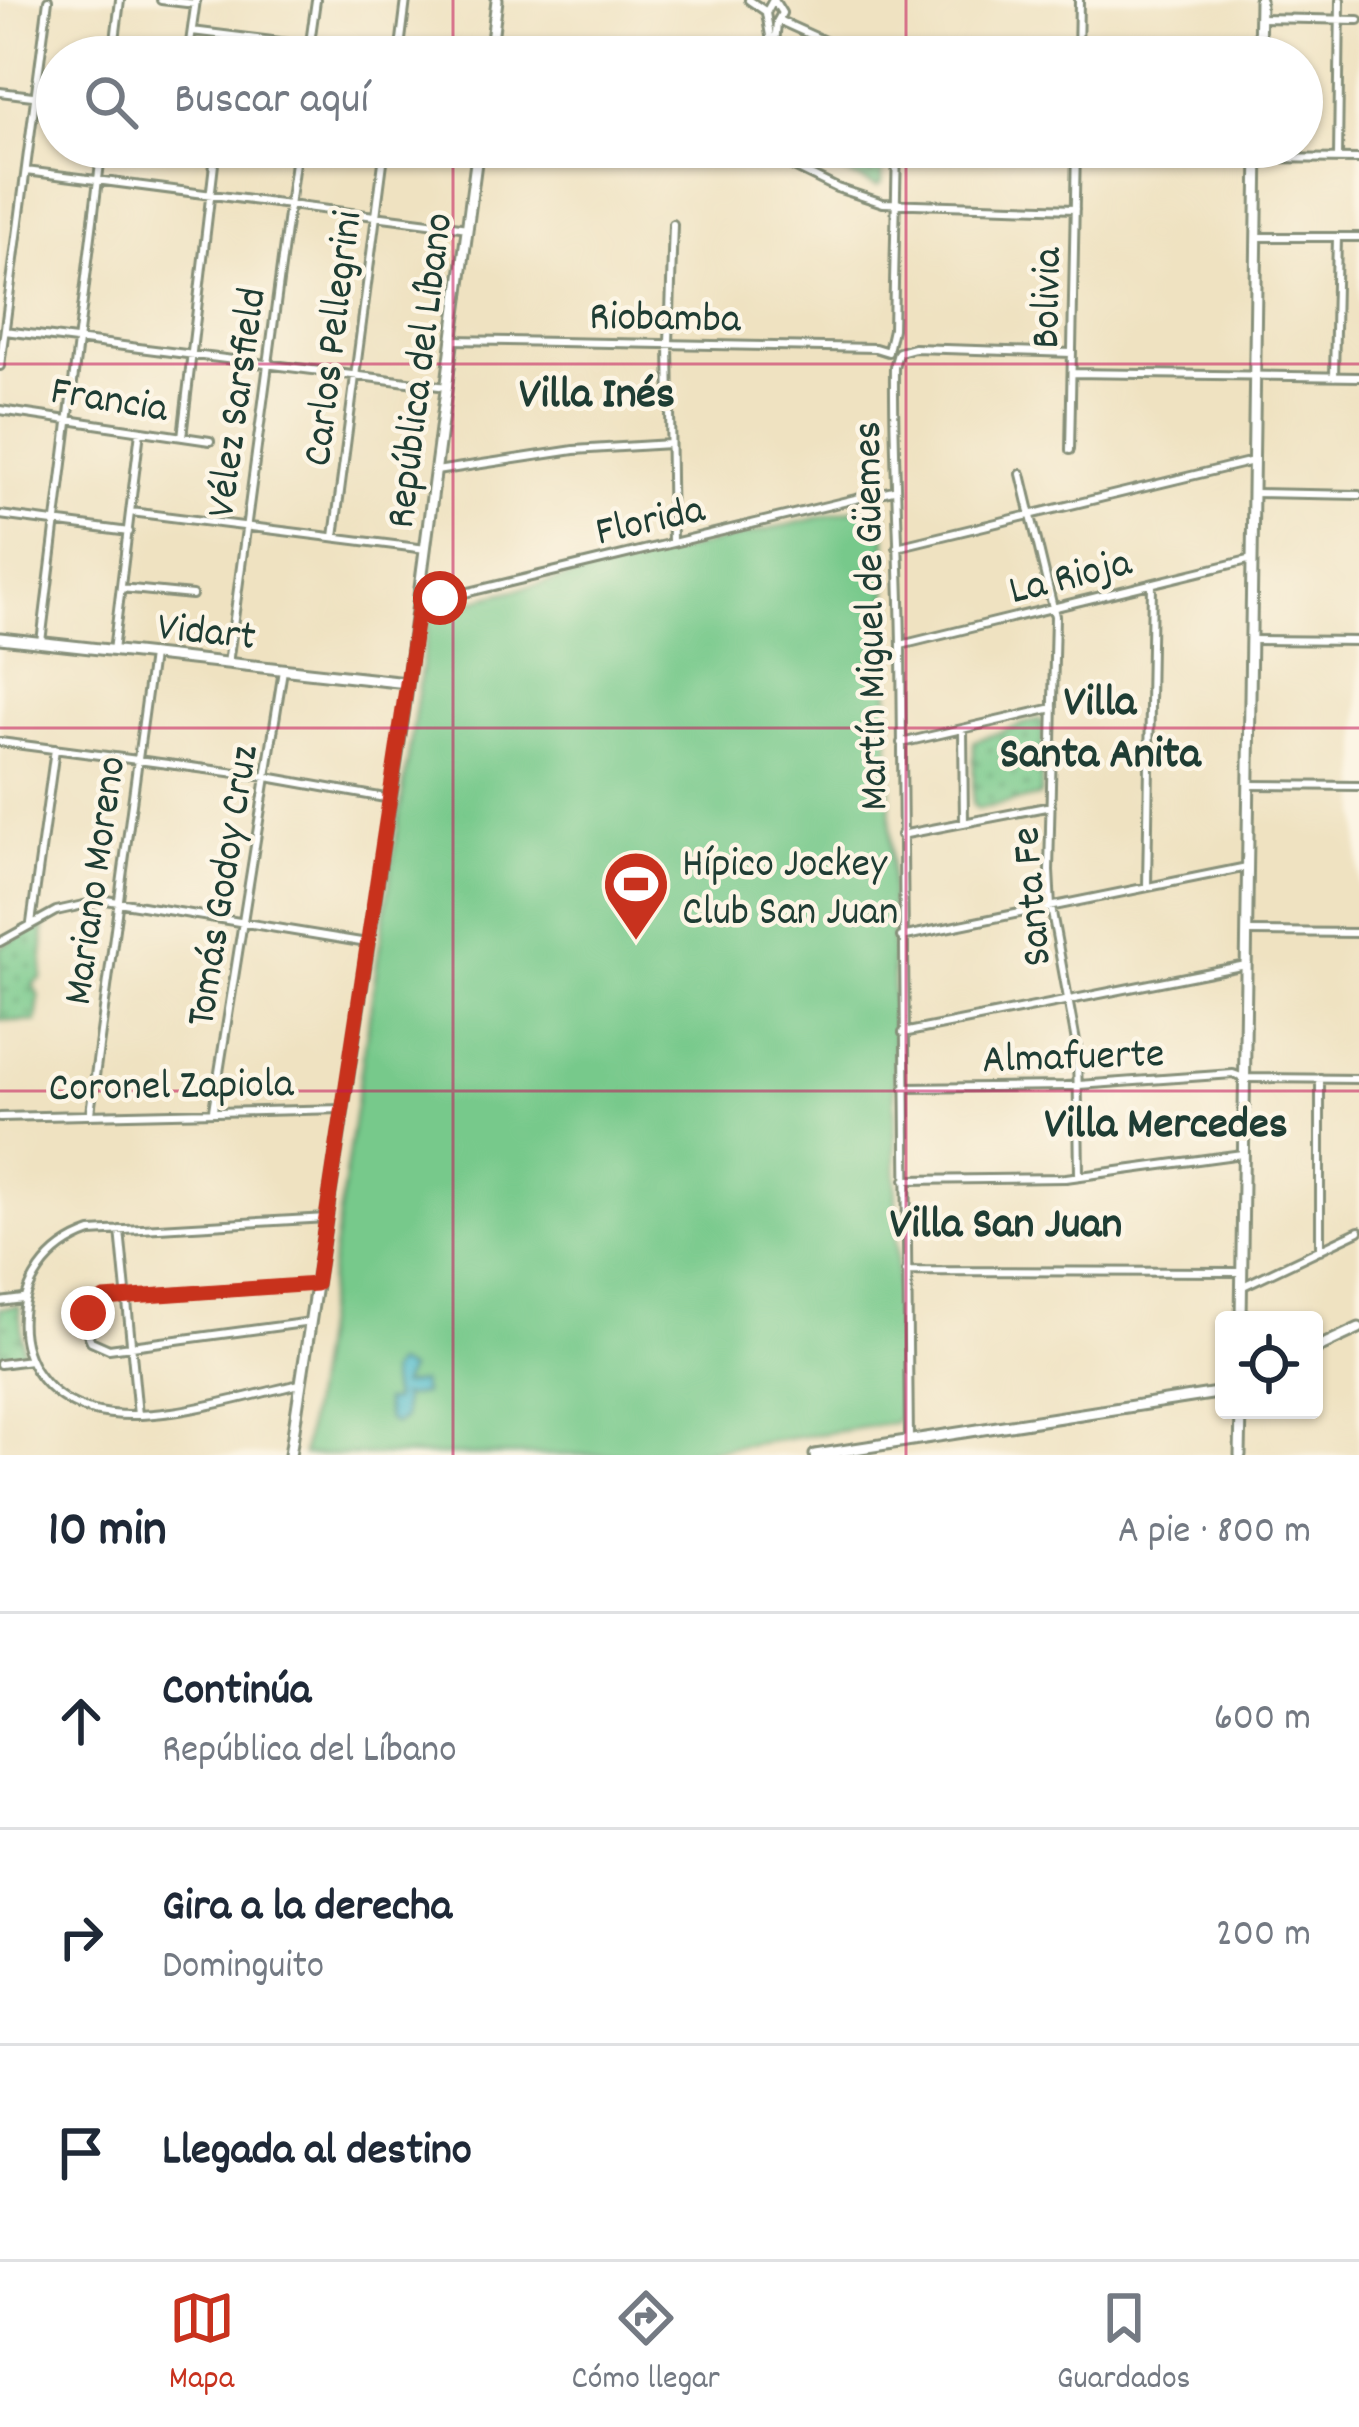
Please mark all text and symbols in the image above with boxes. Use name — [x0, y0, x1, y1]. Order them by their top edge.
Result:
search box — [36, 36, 1323, 168]
icon: search — [78, 69, 144, 135]
text: Buscar aquí — [174, 70, 369, 134]
street label: Carlos Pellegrini — [291, 208, 381, 470]
street label: República del Líbano — [374, 210, 472, 532]
street label: Bolivia — [1019, 246, 1081, 349]
street label: Vélez Sarsfield — [194, 284, 286, 522]
street label: Riobamba — [589, 290, 742, 352]
street label: Francia — [46, 364, 173, 442]
district label: Villa Inés — [519, 365, 675, 429]
street label: Martín Miguel de Güemes — [841, 421, 907, 811]
street label: Florida — [590, 482, 712, 565]
street label: La Rioja — [1003, 535, 1139, 624]
route start — [413, 571, 467, 625]
street label: Vidart — [154, 600, 258, 670]
district label: Villa Santa Anita — [999, 673, 1202, 789]
street label: Tomás Godoy Cruz — [174, 741, 278, 1031]
street label: Mariano Moreno — [51, 753, 145, 1009]
street label: Santa Fe — [999, 824, 1071, 969]
place label: Hípico Jockey Club San Juan — [682, 837, 898, 945]
sports icon: Hípico Jockey Club San Juan — [601, 849, 671, 943]
street label: Almafuerte — [981, 1027, 1165, 1093]
street label: Coronel Zapiola — [48, 1057, 295, 1121]
district label: Villa Mercedes — [1044, 1095, 1288, 1159]
district label: Villa San Juan — [890, 1195, 1122, 1259]
route end — [61, 1286, 115, 1340]
map controls — [1215, 1311, 1323, 1419]
button: locate — [1215, 1311, 1323, 1419]
text: 10 min — [48, 1497, 167, 1569]
text: A pie · 800 m — [1118, 1506, 1311, 1561]
text: Continúa — [162, 1661, 311, 1725]
icon: ahead — [48, 1688, 114, 1754]
text: 600 m — [1214, 1693, 1311, 1748]
text: República del Líbano — [162, 1725, 457, 1780]
text: Gira a la derecha — [162, 1877, 452, 1941]
icon: right — [48, 1904, 114, 1970]
text: 200 m — [1216, 1909, 1311, 1964]
text: Dominguito — [162, 1941, 324, 1996]
icon: arrive — [48, 2120, 114, 2186]
text: Llegada al destino — [162, 2121, 472, 2185]
tab: Mapa — [169, 2285, 235, 2404]
tab: Cómo llegar — [572, 2285, 720, 2404]
tab: Guardados — [1057, 2285, 1190, 2404]

